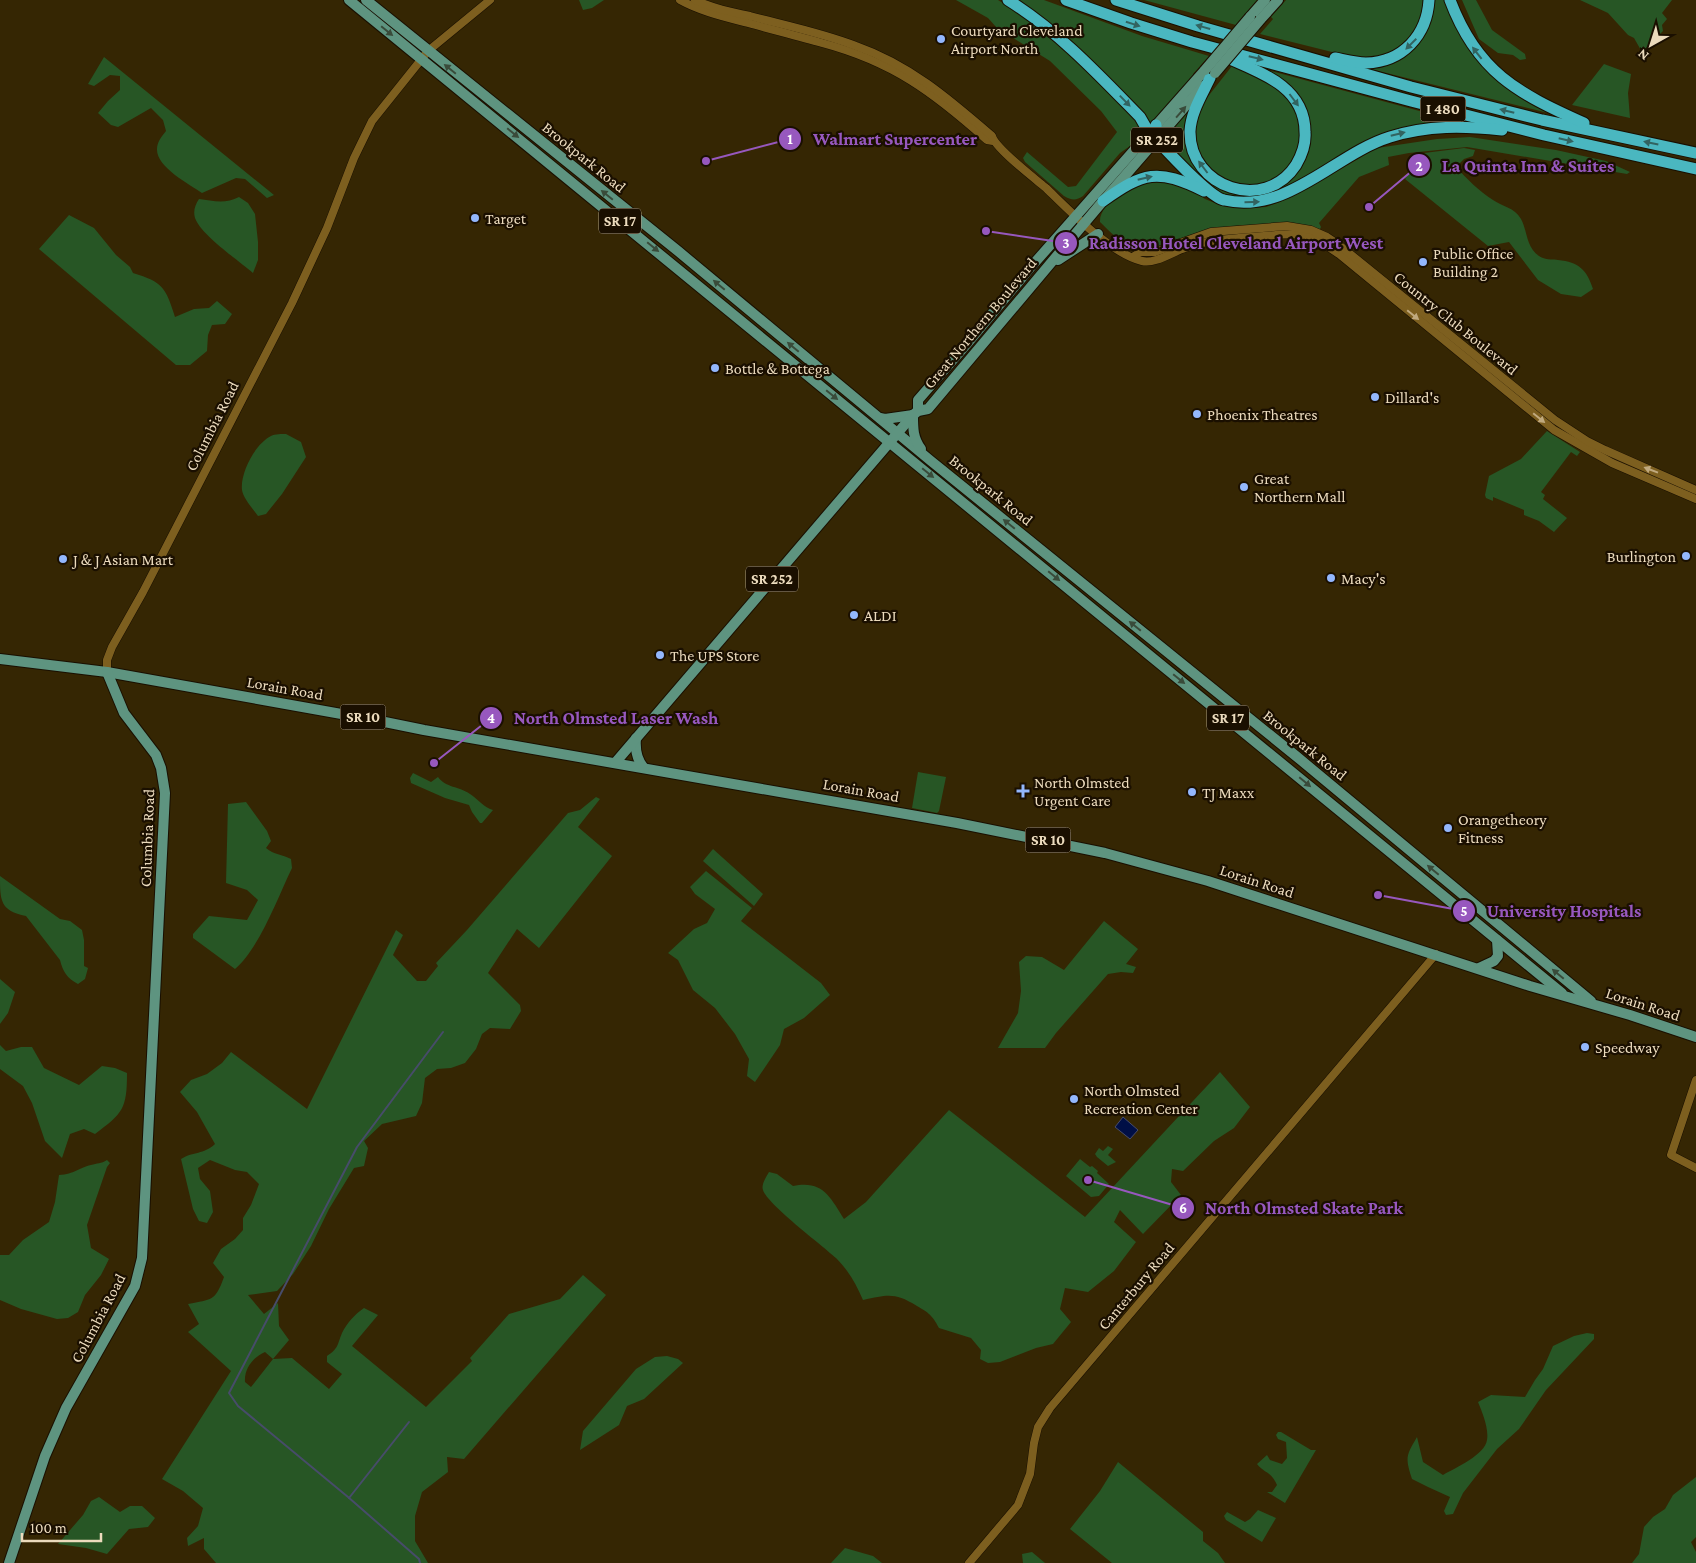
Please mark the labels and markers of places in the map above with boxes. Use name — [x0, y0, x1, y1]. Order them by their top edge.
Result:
place label: Courtyard Cleveland Airport North — [951, 22, 1083, 58]
marker: Courtyard Cleveland Airport North — [935, 33, 947, 45]
callout: Walmart Supercenter — [778, 123, 987, 156]
callout: La Quinta Inn & Suites — [1407, 149, 1624, 182]
place label: Target — [485, 210, 527, 228]
marker: Target — [469, 212, 481, 224]
callout: Radisson Hotel Cleveland Airport West — [1054, 226, 1393, 259]
place label: Public Office Building 2 — [1433, 245, 1513, 281]
marker: Public Office Building 2 — [1417, 256, 1429, 268]
place label: Bottle & Bottega — [725, 360, 831, 378]
marker: Bottle & Bottega — [709, 362, 721, 374]
place label: Dillard's — [1385, 389, 1439, 406]
marker: Dillard's — [1369, 391, 1381, 403]
place label: Phoenix Theatres — [1207, 406, 1318, 423]
marker: Phoenix Theatres — [1191, 408, 1203, 420]
place label: Great Northern Mall — [1254, 470, 1345, 505]
marker: Great Northern Mall — [1238, 481, 1250, 493]
place label: Burlington — [1607, 548, 1676, 566]
marker: Burlington — [1680, 550, 1692, 562]
place label: J & J Asian Mart — [71, 551, 174, 569]
marker: J & J Asian Mart — [57, 553, 69, 565]
place label: Macy's — [1341, 570, 1386, 588]
marker: Macy's — [1325, 572, 1337, 584]
place label: ALDI — [864, 607, 897, 624]
marker: ALDI — [848, 609, 860, 621]
place label: The UPS Store — [670, 647, 759, 664]
marker: The UPS Store — [654, 649, 666, 661]
callout: North Olmsted Laser Wash — [478, 701, 728, 734]
place label: North Olmsted Urgent Care — [1034, 774, 1130, 810]
marker: North Olmsted Urgent Care — [1016, 784, 1030, 798]
place label: TJ Maxx — [1202, 784, 1255, 802]
marker: TJ Maxx — [1186, 786, 1198, 798]
place label: Orangetheory Fitness — [1458, 811, 1547, 846]
marker: Orangetheory Fitness — [1442, 822, 1454, 834]
callout: University Hospitals — [1451, 894, 1651, 927]
place label: Speedway — [1595, 1039, 1660, 1057]
marker: Speedway — [1579, 1041, 1591, 1053]
place label: North Olmsted Recreation Center — [1084, 1082, 1198, 1117]
marker: North Olmsted Recreation Center — [1068, 1093, 1080, 1105]
callout: North Olmsted Skate Park — [1170, 1191, 1413, 1224]

